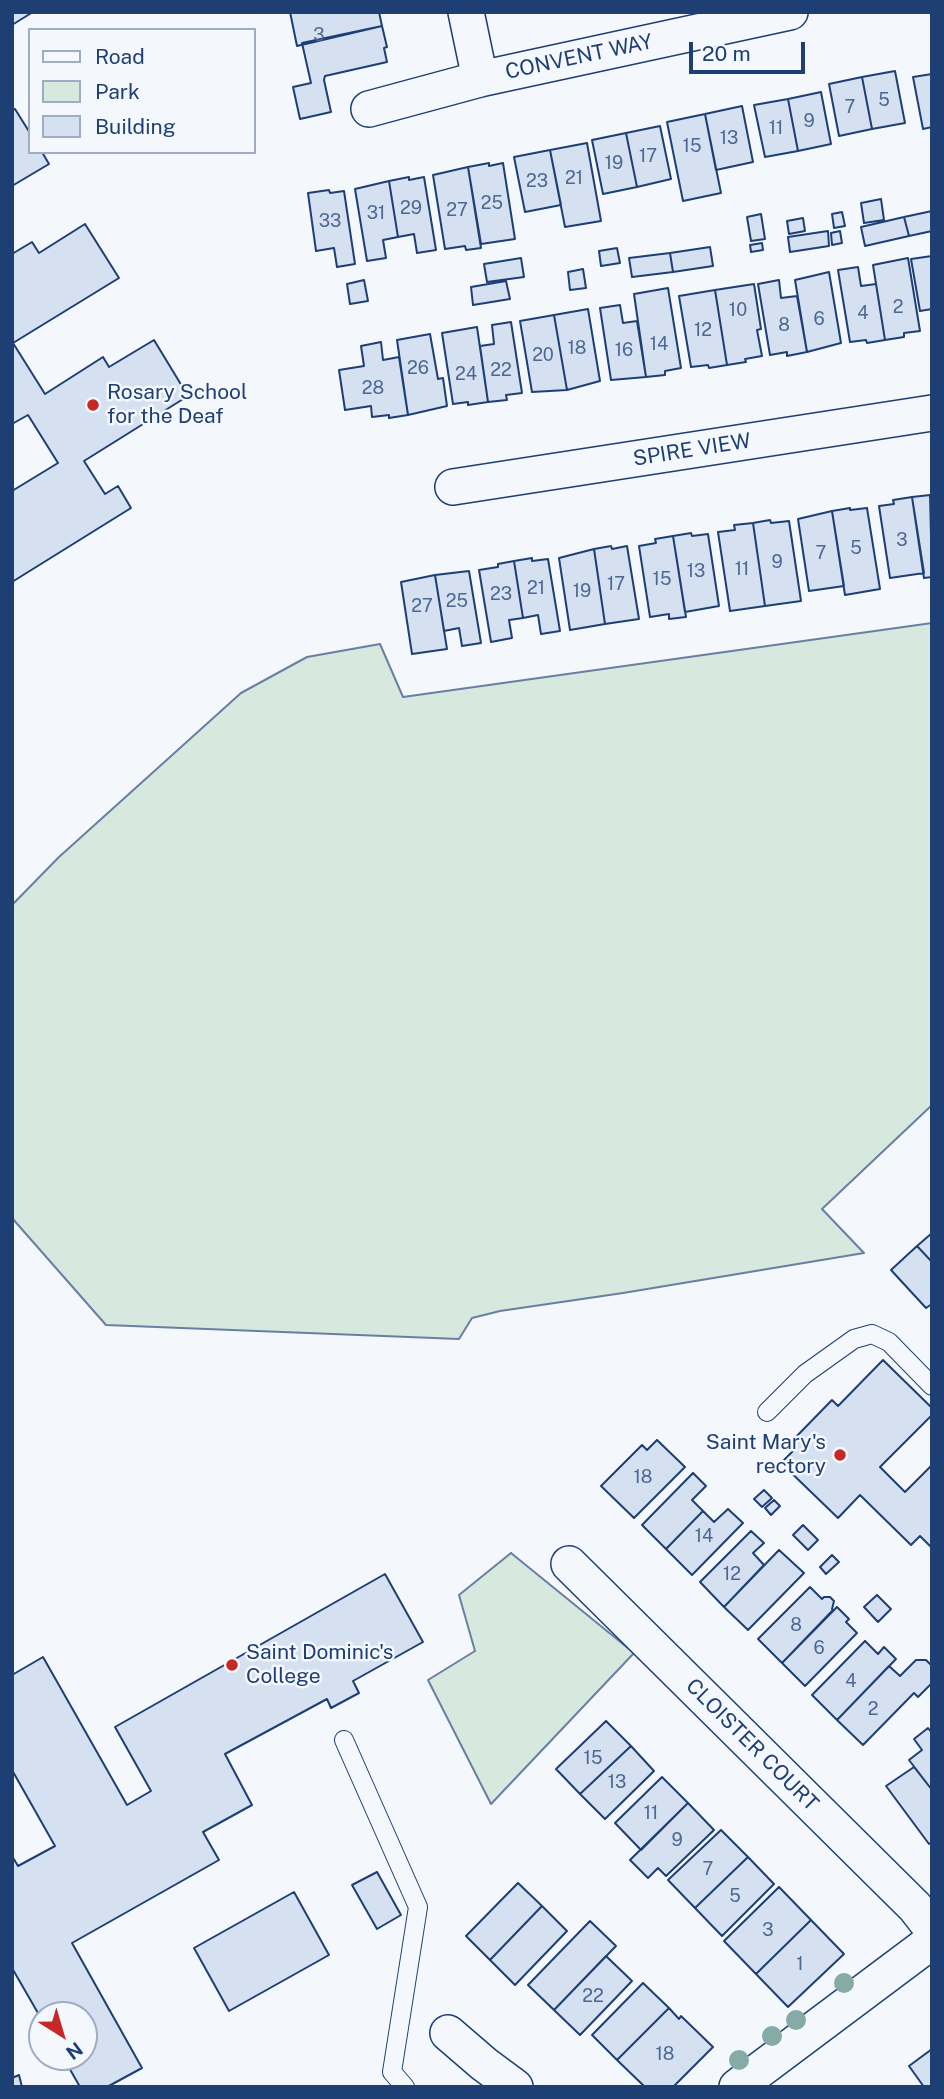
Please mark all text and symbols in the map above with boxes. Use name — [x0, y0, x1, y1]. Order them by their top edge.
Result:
house number: 3 — [313, 24, 325, 46]
legend — [28, 28, 256, 154]
scale bar — [692, 28, 808, 72]
street label: CONVENT WAY — [503, 29, 655, 85]
text: 20 m — [702, 41, 751, 66]
text: Road — [95, 44, 145, 69]
text: Park — [95, 79, 140, 104]
house number: 5 — [878, 89, 890, 111]
house number: 7 — [845, 96, 855, 118]
house number: 9 — [803, 110, 815, 132]
text: Building — [95, 114, 176, 139]
house number: 11 — [769, 117, 783, 139]
house number: 13 — [720, 127, 738, 149]
house number: 15 — [683, 135, 701, 157]
house number: 17 — [639, 145, 657, 167]
house number: 19 — [605, 152, 623, 174]
house number: 21 — [565, 167, 583, 189]
house number: 23 — [526, 170, 548, 192]
house number: 25 — [481, 192, 503, 214]
house number: 29 — [400, 197, 422, 219]
house number: 27 — [446, 199, 468, 221]
house number: 31 — [367, 202, 385, 224]
house number: 33 — [319, 210, 341, 232]
house number: 2 — [893, 296, 903, 318]
house number: 10 — [729, 299, 747, 321]
house number: 4 — [857, 302, 869, 324]
house number: 6 — [813, 308, 825, 330]
house number: 8 — [778, 314, 790, 336]
house number: 12 — [694, 319, 712, 341]
house number: 14 — [650, 333, 668, 355]
house number: 18 — [568, 337, 586, 359]
house number: 16 — [615, 339, 633, 361]
house number: 20 — [532, 344, 554, 366]
house number: 26 — [407, 357, 429, 379]
house number: 22 — [490, 359, 512, 381]
house number: 24 — [455, 363, 477, 385]
house number: 28 — [362, 377, 384, 399]
place label: Rosary School for the Deaf — [107, 380, 247, 430]
marker: Rosary School for the Deaf — [85, 397, 101, 413]
street label: SPIRE VIEW — [631, 428, 753, 472]
house number: 3 — [896, 529, 908, 551]
house number: 5 — [850, 537, 862, 559]
house number: 7 — [816, 542, 826, 564]
house number: 9 — [771, 551, 783, 573]
house number: 11 — [735, 558, 749, 580]
house number: 13 — [687, 560, 705, 582]
house number: 15 — [653, 568, 671, 590]
house number: 17 — [607, 573, 625, 595]
house number: 21 — [527, 577, 545, 599]
house number: 19 — [573, 580, 591, 602]
house number: 23 — [490, 583, 512, 605]
house number: 25 — [446, 590, 468, 612]
house number: 27 — [411, 595, 433, 617]
place label: Saint Mary's rectory — [706, 1430, 826, 1480]
marker: Saint Mary's rectory — [832, 1447, 848, 1463]
house number: 18 — [634, 1466, 652, 1488]
house number: 14 — [695, 1525, 713, 1547]
house number: 12 — [723, 1563, 741, 1585]
house number: 8 — [790, 1614, 802, 1636]
house number: 6 — [813, 1637, 825, 1659]
place label: Saint Dominic's College — [246, 1640, 393, 1690]
marker: Saint Dominic's College — [224, 1657, 240, 1673]
house number: 4 — [845, 1670, 857, 1692]
street label: CLOISTER COURT — [681, 1674, 823, 1816]
house number: 2 — [868, 1698, 878, 1720]
house number: 15 — [584, 1747, 602, 1769]
house number: 13 — [608, 1771, 626, 1793]
house number: 11 — [644, 1802, 658, 1824]
house number: 9 — [671, 1829, 683, 1851]
house number: 7 — [703, 1858, 713, 1880]
house number: 5 — [729, 1885, 741, 1907]
house number: 3 — [762, 1919, 774, 1941]
house number: 1 — [796, 1953, 804, 1975]
house number: 22 — [582, 1985, 604, 2007]
north arrow — [28, 2001, 98, 2071]
text: N — [62, 2038, 87, 2064]
house number: 18 — [656, 2043, 674, 2065]

